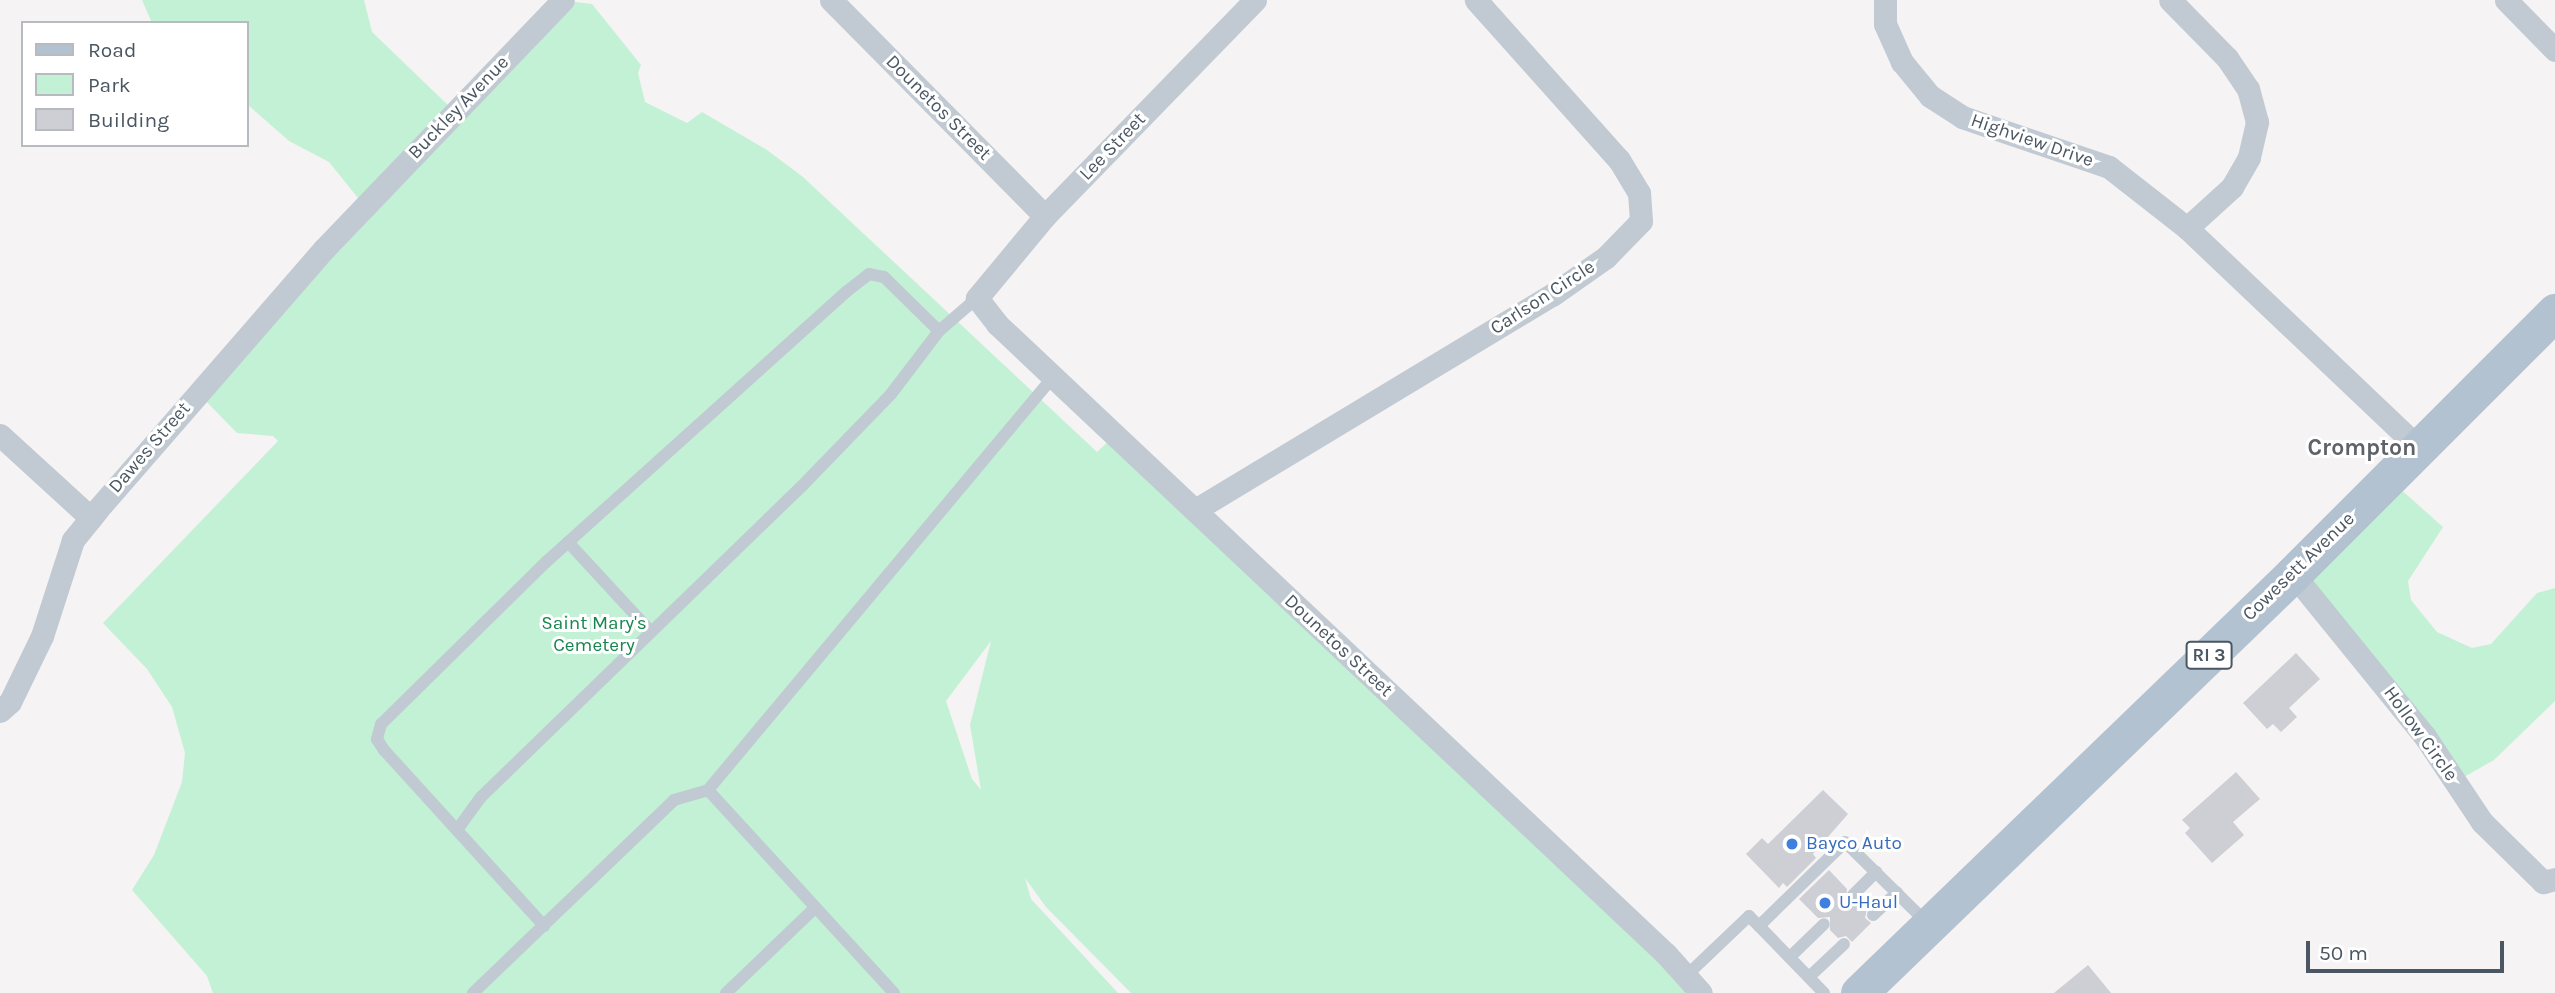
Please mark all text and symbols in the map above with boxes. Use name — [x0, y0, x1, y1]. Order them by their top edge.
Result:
legend — [21, 21, 248, 147]
text: Road — [88, 38, 136, 62]
street label: Dounetos Street — [881, 51, 995, 165]
street label: Buckley Avenue — [404, 52, 514, 164]
text: Park — [88, 73, 131, 97]
text: Building — [88, 108, 169, 132]
street label: Lee Street — [1075, 108, 1151, 186]
street label: Highview Drive — [1968, 109, 2096, 173]
street label: Carlson Circle — [1487, 256, 1599, 340]
street label: Dawes Street — [104, 398, 196, 498]
district label: Crompton — [2308, 434, 2416, 462]
street label: Cowesett Avenue — [2238, 508, 2360, 626]
street label: Dounetos Street — [1279, 590, 1397, 702]
park label: Saint Mary's Cemetery — [541, 613, 647, 657]
road number: RI 3 — [2184, 640, 2234, 670]
street label: Hollow Circle — [2378, 682, 2462, 786]
place label: Bayco Auto — [1806, 833, 1902, 855]
marker: Bayco Auto — [1784, 836, 1800, 852]
place label: U-Haul — [1839, 892, 1898, 914]
marker: U-Haul — [1817, 895, 1833, 911]
scale bar — [2310, 926, 2508, 970]
text: 50 m — [2319, 941, 2368, 965]

